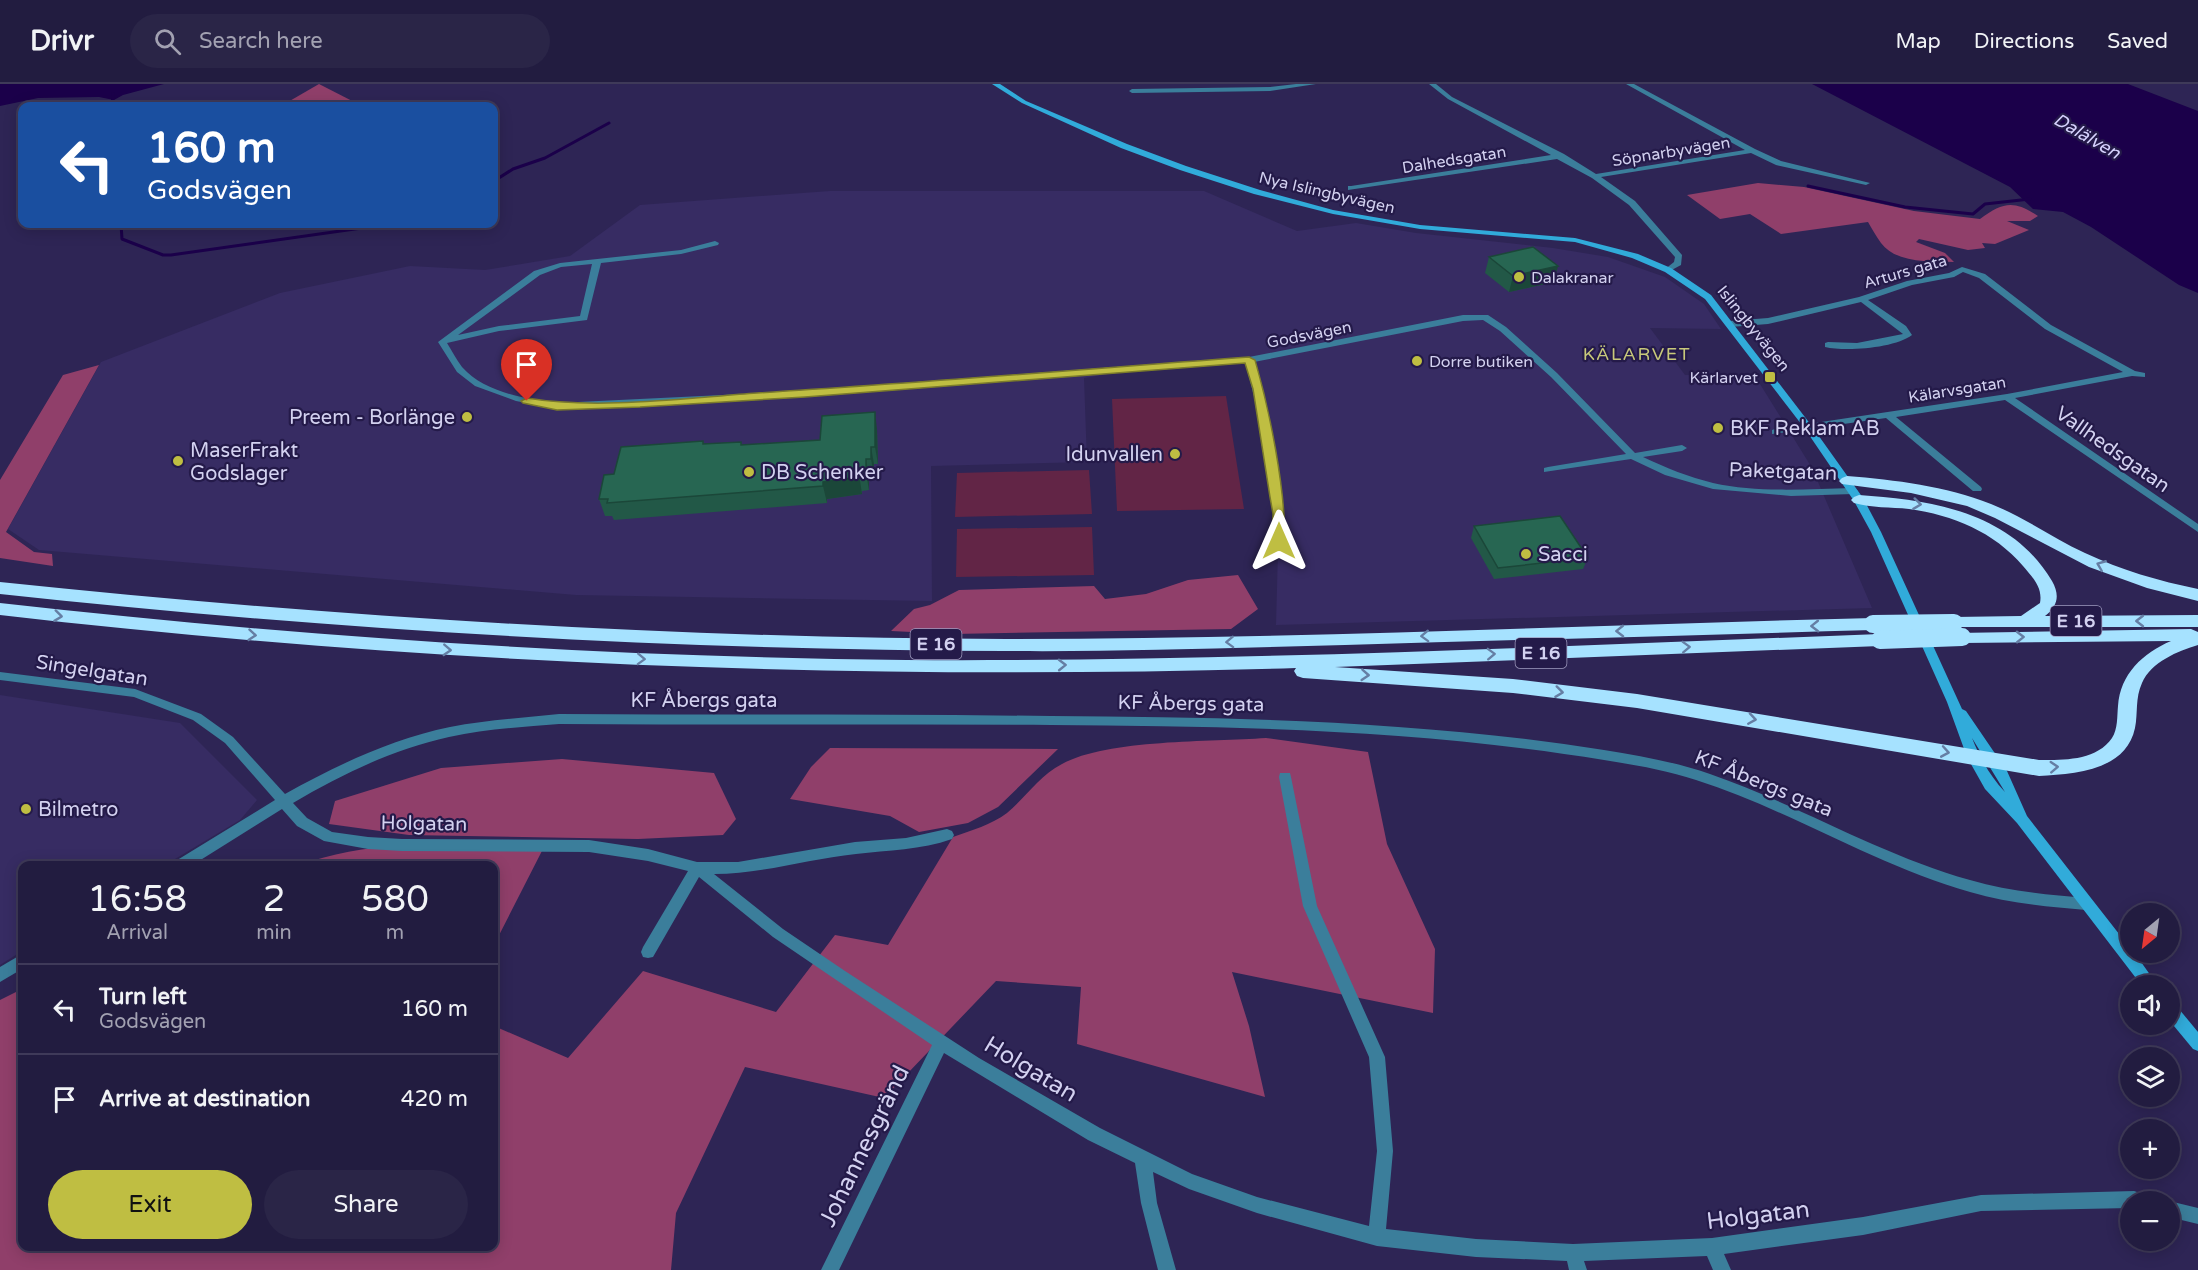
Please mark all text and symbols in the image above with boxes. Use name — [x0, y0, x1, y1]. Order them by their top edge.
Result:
search box — [130, 14, 550, 68]
text: Drivr — [30, 24, 94, 58]
icon: search — [151, 25, 184, 58]
text: Search here — [199, 28, 323, 54]
text: Map — [1895, 29, 1941, 54]
text: Directions — [1974, 29, 2074, 54]
text: Saved — [2107, 29, 2168, 54]
water label: Dalälven — [2050, 108, 2125, 164]
text: 160 m — [147, 123, 276, 174]
icon: left — [48, 126, 126, 204]
street label: Söpnarbyvägen — [1611, 133, 1732, 171]
street label: Dalhedsgatan — [1401, 142, 1508, 178]
street label: Nya Islingbyvägen — [1257, 168, 1397, 218]
text: Godsvägen — [147, 174, 292, 207]
street label: Arturs gata — [1861, 251, 1949, 293]
place label: Dalakranar — [1531, 268, 1614, 288]
marker: Dalakranar — [1512, 270, 1526, 284]
street label: Islingbyvägen — [1712, 282, 1794, 376]
street label: Godsvägen — [1265, 317, 1353, 353]
pin — [501, 339, 552, 401]
district label: KÄLARVET — [1583, 343, 1691, 365]
icon: arrive — [510, 348, 543, 381]
place label: Dorre butiken — [1429, 352, 1533, 372]
marker: Dorre butiken — [1410, 354, 1424, 368]
place label: Kärlarvet — [1690, 368, 1758, 388]
marker: Kärlarvet — [1763, 370, 1777, 384]
street label: Kälarvsgatan — [1907, 372, 2007, 408]
street label: Vallhedsgatan — [2051, 401, 2174, 498]
place label: Preem - Borlänge — [289, 406, 455, 430]
marker: Preem - Borlänge — [460, 410, 474, 424]
place label: BKF Reklam AB — [1730, 417, 1880, 441]
marker: BKF Reklam AB — [1711, 421, 1725, 435]
place label: MaserFrakt Godslager — [190, 439, 299, 486]
place label: Idunvallen — [1066, 443, 1163, 467]
marker: Idunvallen — [1168, 447, 1182, 461]
marker: MaserFrakt Godslager — [171, 454, 185, 468]
street label: Paketgatan — [1728, 458, 1838, 486]
place label: DB Schenker — [761, 461, 884, 485]
marker: DB Schenker — [742, 465, 756, 479]
one-way arrow — [1912, 498, 1921, 510]
position arrow — [1247, 509, 1311, 573]
place label: Sacci — [1538, 543, 1588, 567]
marker: Sacci — [1519, 547, 1533, 561]
one-way arrow — [2096, 560, 2107, 572]
road number: E 16 — [2050, 606, 2102, 636]
one-way arrow — [54, 610, 63, 622]
one-way arrow — [2135, 615, 2144, 627]
one-way arrow — [1810, 620, 1819, 632]
one-way arrow — [1615, 624, 1624, 637]
one-way arrow — [248, 628, 257, 641]
road number: E 16 — [910, 629, 962, 659]
one-way arrow — [1420, 630, 1429, 642]
one-way arrow — [2016, 631, 2025, 643]
one-way arrow — [1226, 635, 1235, 648]
road number: E 16 — [1516, 638, 1566, 668]
one-way arrow — [1682, 641, 1691, 654]
one-way arrow — [442, 643, 451, 656]
one-way arrow — [1487, 648, 1496, 661]
street label: Singelgatan — [34, 650, 149, 692]
one-way arrow — [637, 653, 646, 665]
one-way arrow — [1057, 659, 1066, 671]
one-way arrow — [1361, 669, 1370, 682]
one-way arrow — [1555, 685, 1564, 697]
street label: KF Åbergs gata — [631, 688, 777, 713]
street label: KF Åbergs gata — [1117, 690, 1265, 717]
one-way arrow — [1748, 712, 1757, 724]
street label: KF Åbergs gata — [1691, 744, 1837, 823]
one-way arrow — [1940, 746, 1949, 758]
one-way arrow — [2050, 761, 2059, 774]
place label: Bilmetro — [38, 798, 119, 822]
marker: Bilmetro — [19, 802, 33, 816]
street label: Holgatan — [380, 811, 468, 837]
text: 16:58 — [87, 878, 187, 921]
text: 2 — [263, 878, 285, 921]
text: 580 — [361, 878, 429, 921]
north arrow — [2120, 903, 2180, 963]
map controls — [2120, 903, 2180, 1251]
text: Arrival — [106, 921, 168, 945]
text: min — [256, 921, 292, 945]
text: m — [386, 921, 404, 945]
button: sound — [2120, 975, 2180, 1035]
text: Turn left — [99, 984, 187, 1010]
icon: left — [48, 993, 81, 1026]
text: 160 m — [401, 996, 468, 1022]
text: Godsvägen — [99, 1010, 206, 1034]
street label: Holgatan — [979, 1030, 1083, 1109]
button: layers — [2120, 1047, 2180, 1107]
street label: Johannesgränd — [813, 1061, 916, 1232]
icon: arrive — [48, 1083, 81, 1116]
text: Arrive at destination — [99, 1086, 310, 1112]
text: 420 m — [401, 1086, 468, 1112]
button: + — [2120, 1119, 2180, 1179]
button: Exit — [48, 1170, 252, 1239]
button: Share — [264, 1170, 468, 1239]
button: − — [2120, 1191, 2180, 1251]
street label: Holgatan — [1705, 1195, 1811, 1236]

